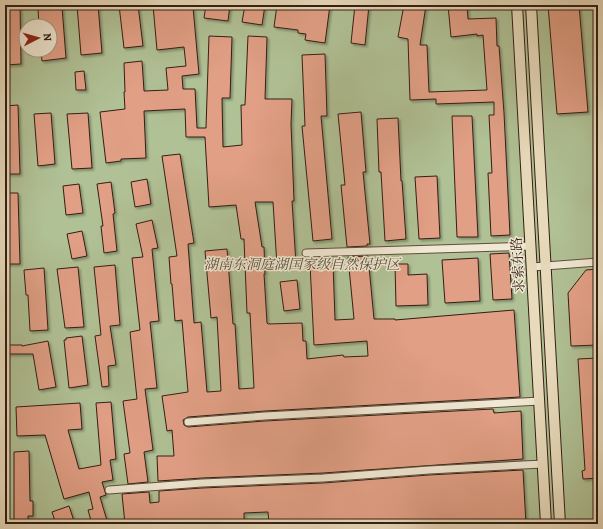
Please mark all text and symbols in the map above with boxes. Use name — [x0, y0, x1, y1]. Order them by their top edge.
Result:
north arrow — [18, 18, 58, 58]
text: N — [40, 32, 55, 42]
street label: 求索东路 — [507, 237, 529, 293]
park label: 湖南东洞庭湖国家级自然保护区 — [204, 255, 402, 274]

